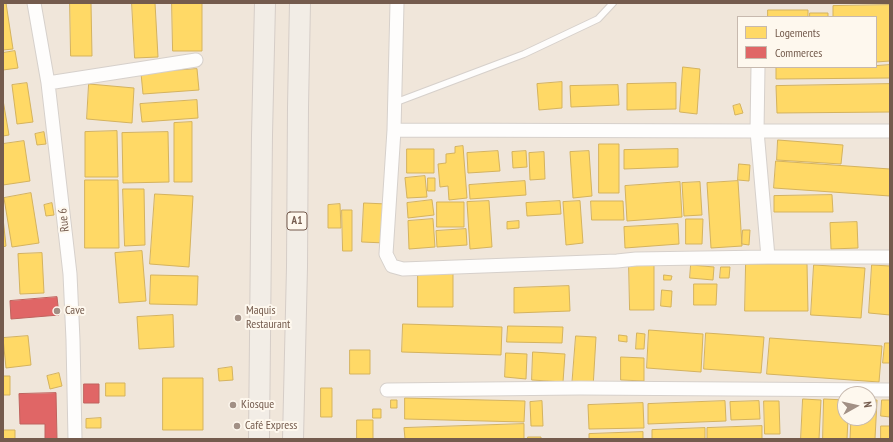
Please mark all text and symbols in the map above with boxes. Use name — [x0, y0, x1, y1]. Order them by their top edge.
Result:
legend — [737, 16, 877, 68]
text: Logements — [775, 25, 820, 40]
text: Commerces — [775, 45, 822, 60]
street label: Rue 6 — [56, 207, 72, 233]
road number: A1 — [287, 212, 307, 230]
place label: Cave — [65, 304, 85, 318]
place label: Maquis Restaurant — [246, 304, 290, 332]
marker: Cave — [52, 306, 62, 316]
marker: Maquis Restaurant — [233, 313, 243, 323]
north arrow — [837, 386, 877, 426]
place label: Kiosque — [241, 398, 274, 412]
marker: Kiosque — [228, 400, 238, 410]
text: N — [861, 401, 875, 408]
place label: Café Express — [245, 419, 297, 433]
marker: Café Express — [232, 421, 242, 431]

